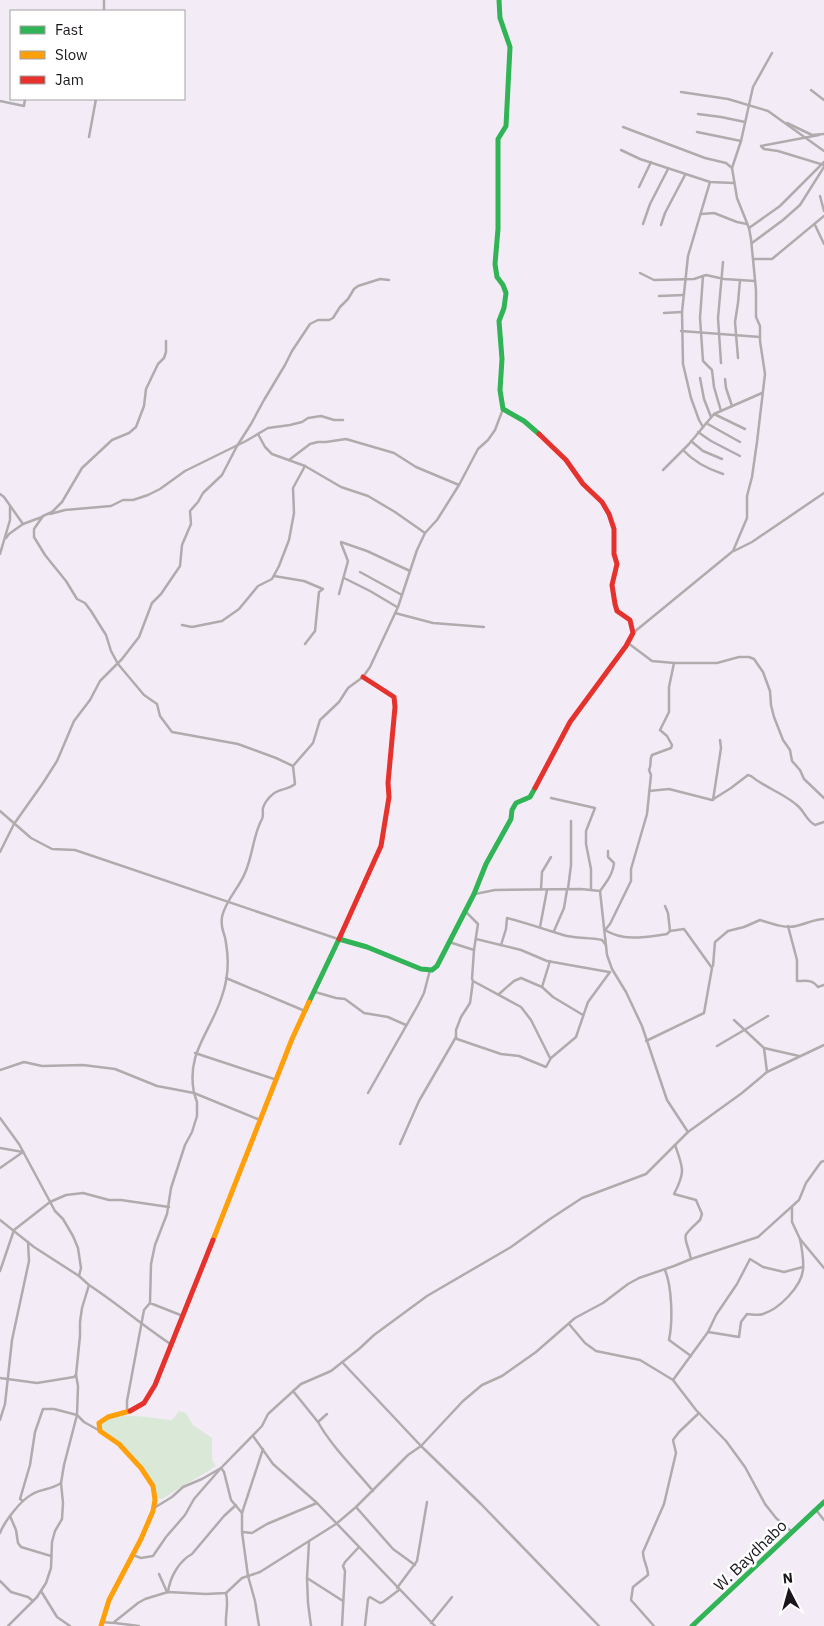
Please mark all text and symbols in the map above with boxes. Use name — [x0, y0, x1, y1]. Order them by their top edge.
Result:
legend — [10, 10, 185, 100]
text: Fast — [55, 20, 83, 39]
text: Slow — [55, 45, 88, 64]
text: Jam — [55, 70, 84, 89]
street label: W. Baydhabo — [709, 1515, 791, 1595]
north arrow — [764, 1566, 814, 1616]
text: N — [782, 1569, 794, 1588]

